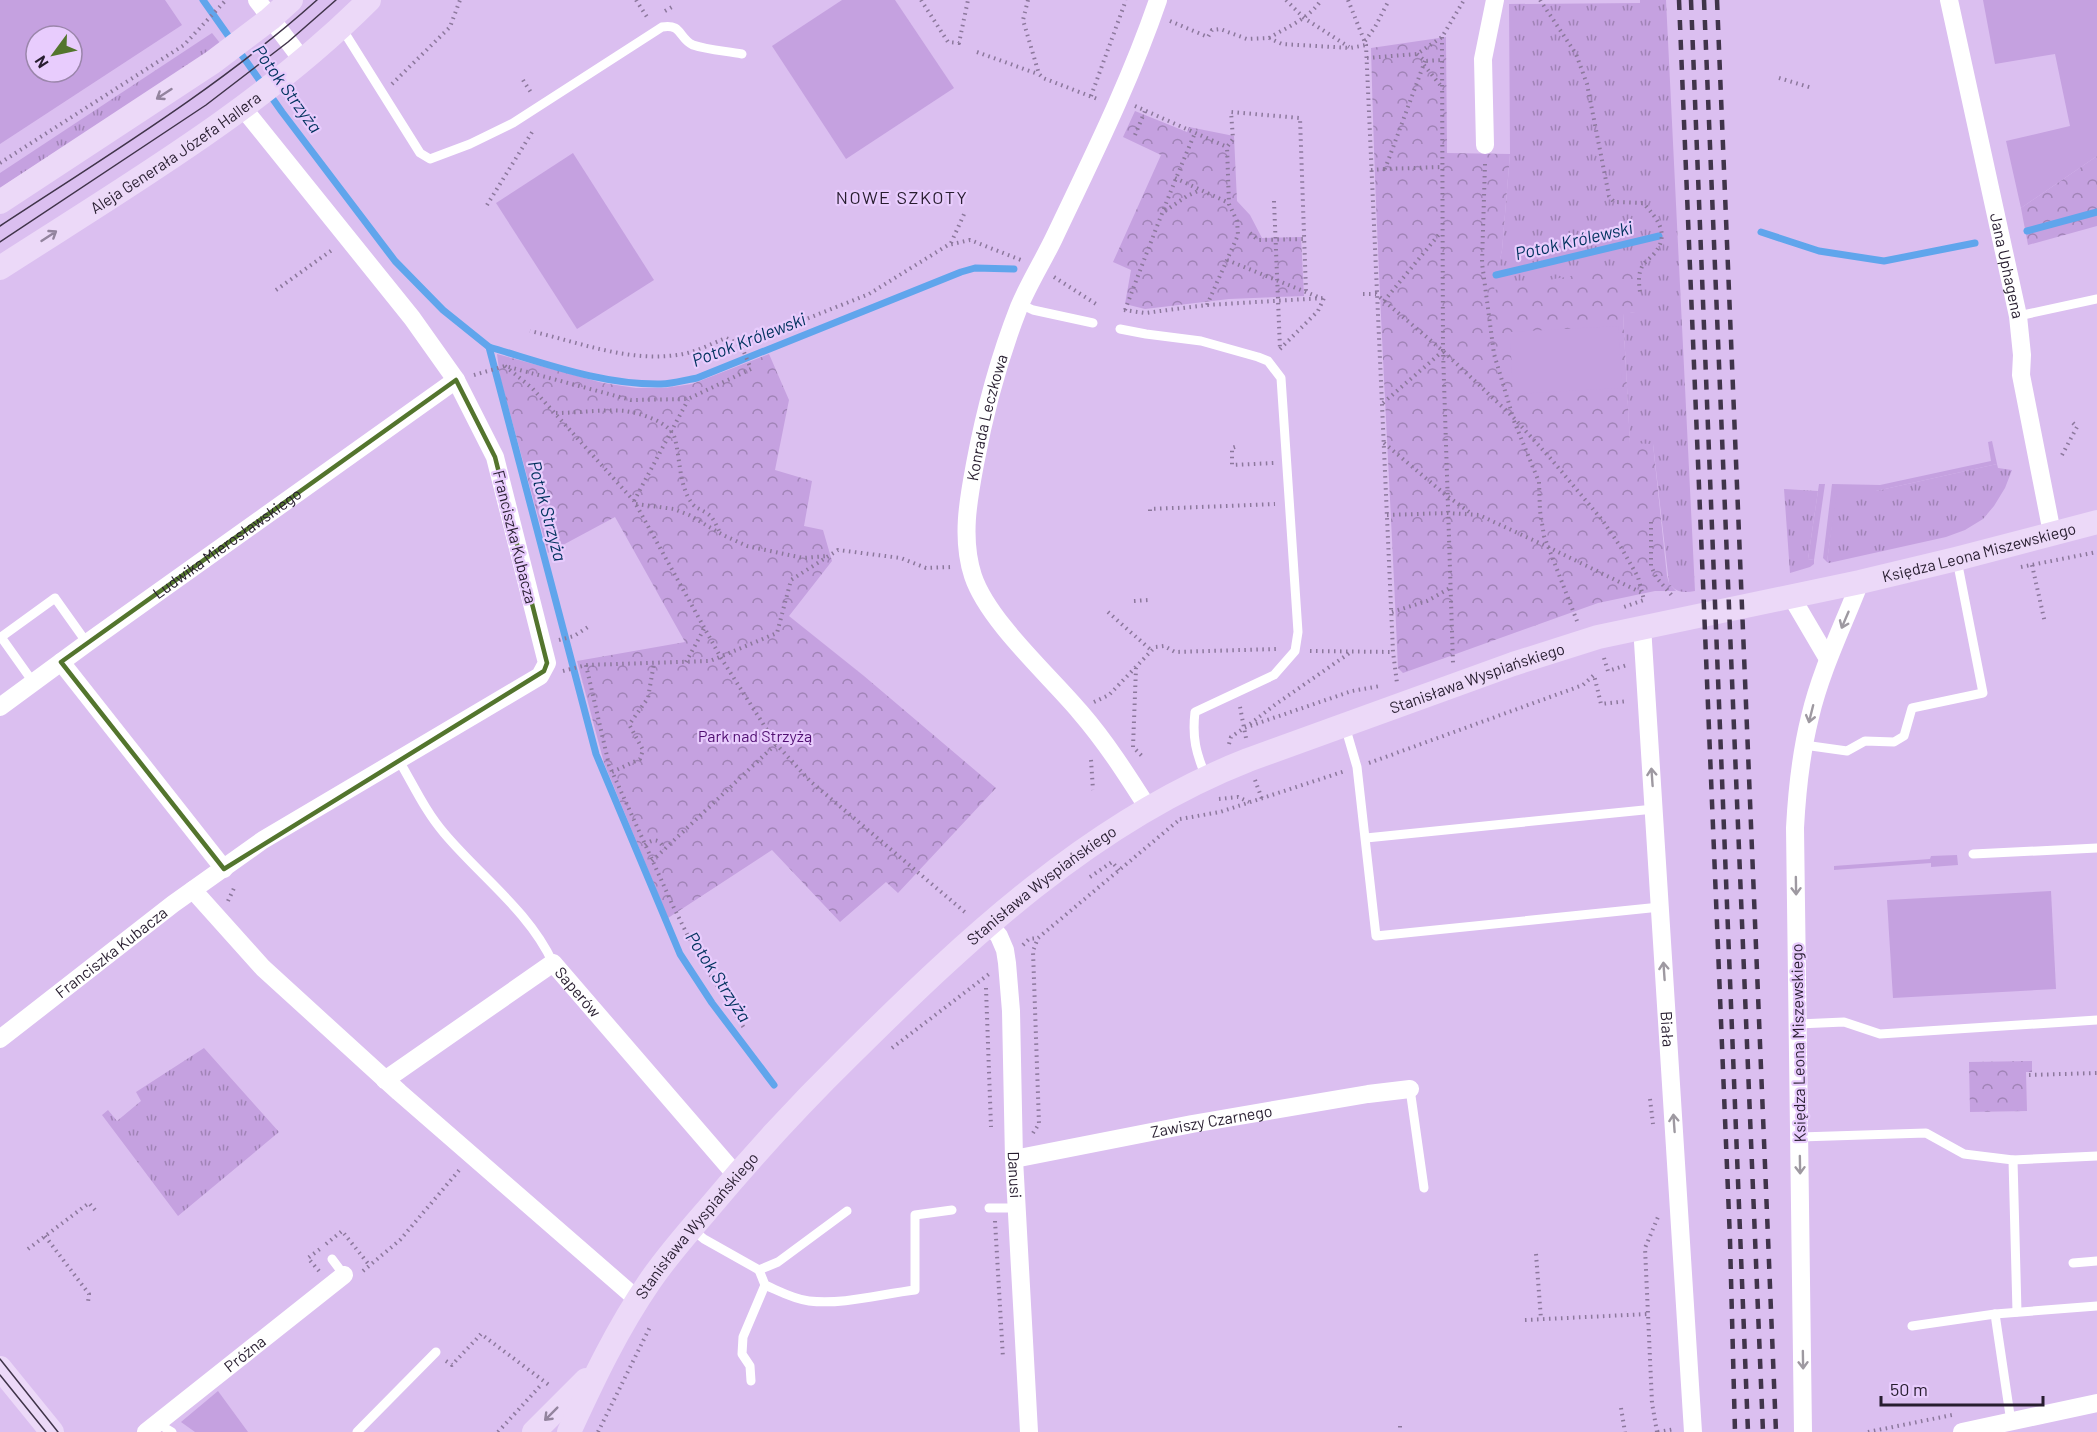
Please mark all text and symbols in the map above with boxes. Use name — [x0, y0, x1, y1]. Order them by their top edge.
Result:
north arrow — [24, 24, 84, 84]
water label: Potok Strzyża — [249, 40, 327, 137]
text: N — [30, 53, 52, 72]
street label: Aleja Generała Józefa Hallera — [86, 87, 264, 217]
one-way arrow — [156, 88, 172, 100]
district label: NOWE SZKOTY — [836, 186, 968, 208]
street label: Jana Uphagena — [1987, 211, 2028, 320]
water label: Potok Królewski — [1513, 216, 1635, 264]
one-way arrow — [40, 230, 57, 242]
water label: Potok Królewski — [689, 307, 809, 371]
street label: Konrada Leczkowa — [962, 352, 1011, 482]
water label: Potok Strzyża — [524, 458, 572, 564]
street label: Franciszka Kubacza — [490, 468, 541, 606]
street label: Ludwika Mierosławskiego — [149, 483, 305, 602]
street label: Księdza Leona Miszewskiego — [1880, 518, 2078, 585]
one-way arrow — [1839, 611, 1850, 629]
street label: Stanisława Wyspiańskiego — [1387, 638, 1567, 717]
one-way arrow — [1804, 704, 1816, 723]
park label: Park nad Strzyżą — [698, 726, 812, 745]
one-way arrow — [1646, 767, 1657, 787]
street label: Stanisława Wyspiańskiego — [962, 821, 1119, 949]
one-way arrow — [1790, 876, 1802, 896]
street label: Franciszka Kubacza — [51, 902, 171, 1001]
water label: Potok Strzyża — [681, 927, 756, 1026]
street label: Księdza Leona Miszewskiego — [1786, 943, 1809, 1143]
one-way arrow — [1659, 962, 1670, 982]
street label: Saperów — [551, 963, 606, 1021]
street label: Biała — [1657, 1011, 1679, 1048]
street label: Zawiszy Czarnego — [1149, 1101, 1274, 1141]
one-way arrow — [1668, 1114, 1679, 1134]
street label: Stanisława Wyspiańskiego — [631, 1148, 762, 1302]
street label: Danusi — [1005, 1151, 1026, 1199]
one-way arrow — [1794, 1155, 1806, 1175]
street label: Próżna — [220, 1331, 269, 1376]
one-way arrow — [1797, 1350, 1808, 1370]
scale bar — [1881, 1369, 2043, 1407]
text: 50 m — [1890, 1378, 1928, 1400]
one-way arrow — [544, 1407, 559, 1422]

